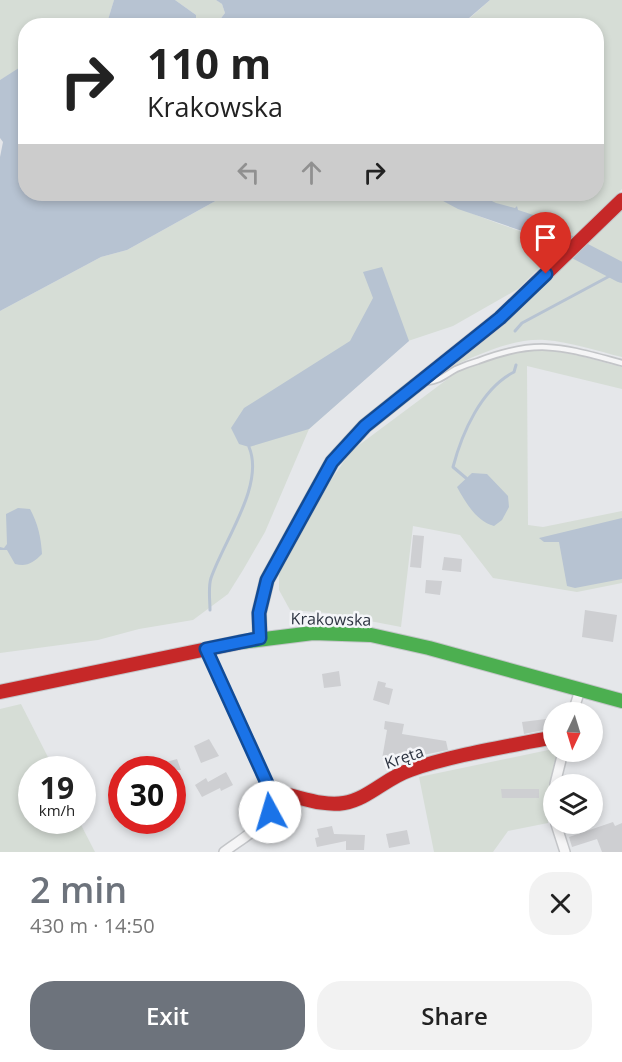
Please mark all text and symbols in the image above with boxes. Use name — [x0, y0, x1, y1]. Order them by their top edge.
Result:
text: 110 m — [147, 34, 271, 91]
icon: right — [48, 42, 126, 120]
text: Krakowska — [147, 88, 283, 125]
icon: left — [232, 156, 265, 189]
icon: ahead — [295, 156, 328, 189]
icon: right — [358, 156, 391, 189]
pin — [520, 212, 571, 274]
icon: arrive — [529, 221, 562, 254]
street label: Krakowska — [291, 607, 371, 631]
north arrow — [543, 702, 603, 762]
map controls — [543, 702, 603, 834]
street label: Kręta — [382, 740, 426, 774]
speed limit sign: 30 — [108, 756, 186, 834]
text: 19 — [40, 767, 74, 808]
button: layers — [543, 774, 603, 834]
position arrow — [238, 780, 302, 844]
text: km/h — [39, 800, 75, 820]
text: 2 min — [30, 865, 127, 914]
button: close — [529, 872, 592, 935]
text: 430 m · 14:50 — [30, 912, 155, 939]
button: Exit — [30, 981, 305, 1050]
button: Share — [317, 981, 592, 1050]

